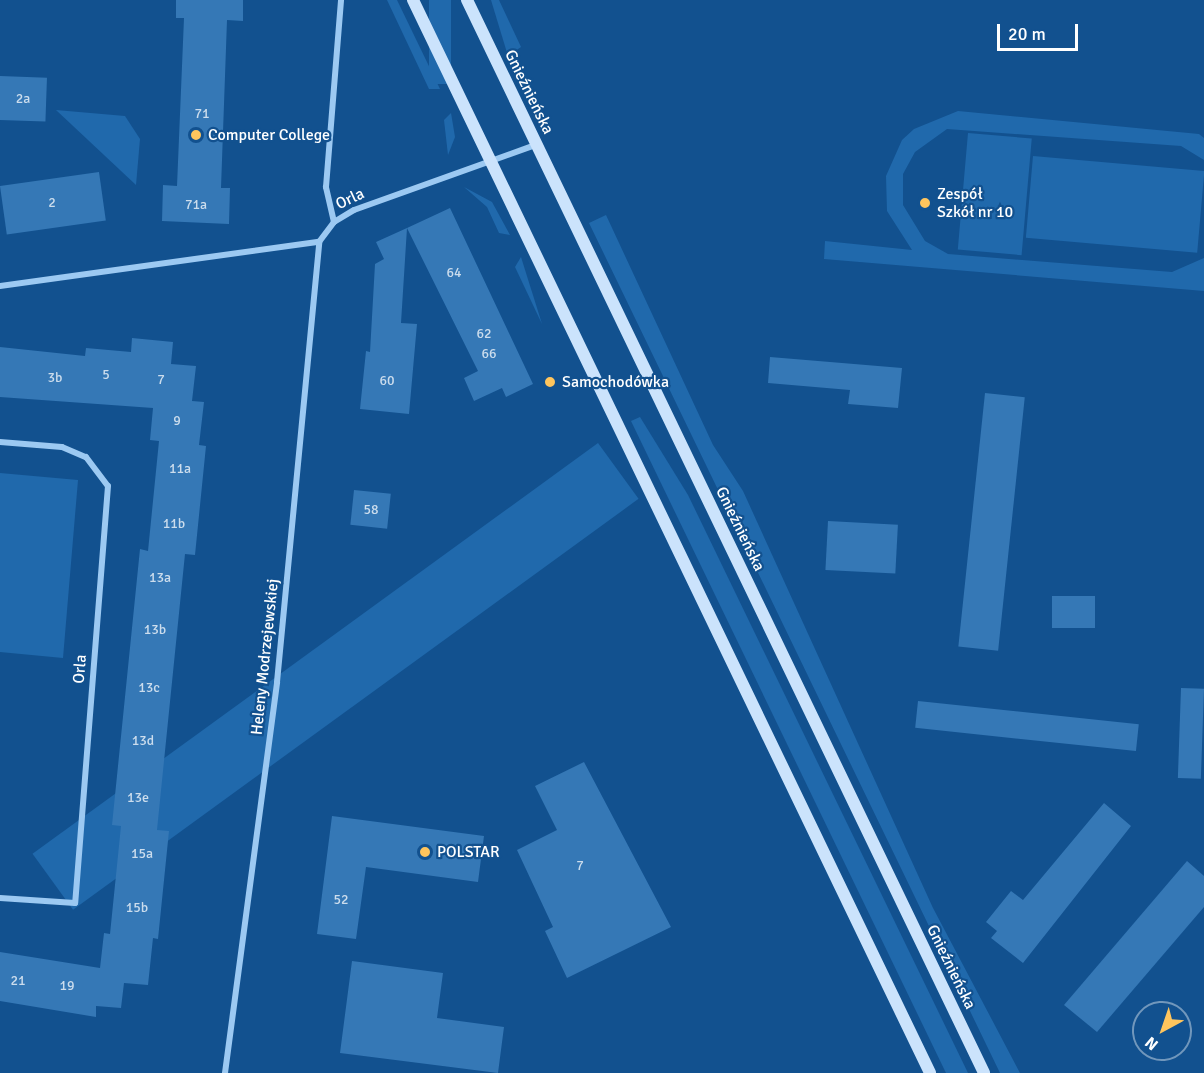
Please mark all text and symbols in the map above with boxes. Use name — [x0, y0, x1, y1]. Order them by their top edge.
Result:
scale bar — [1000, 12, 1081, 50]
text: 20 m — [1008, 23, 1046, 45]
street label: Gnieźnieńska — [500, 47, 558, 137]
house number: 2a — [16, 91, 30, 107]
house number: 71 — [194, 106, 210, 122]
place label: Computer College — [208, 125, 330, 145]
marker: Computer College — [189, 128, 203, 142]
street label: Orla — [333, 184, 367, 214]
place label: Zespół Szkół nr 10 — [937, 184, 1013, 222]
house number: 2 — [48, 195, 56, 211]
marker: Zespół Szkół nr 10 — [918, 196, 932, 210]
house number: 71a — [185, 197, 207, 213]
house number: 64 — [446, 265, 462, 281]
house number: 62 — [476, 326, 492, 342]
house number: 66 — [481, 346, 497, 362]
house number: 5 — [102, 367, 110, 383]
house number: 3b — [48, 370, 62, 386]
house number: 7 — [157, 372, 165, 388]
place label: Samochodówka — [562, 372, 669, 392]
house number: 60 — [379, 373, 395, 389]
marker: Samochodówka — [543, 375, 557, 389]
house number: 9 — [173, 413, 181, 429]
house number: 11a — [169, 461, 191, 477]
street label: Gnieźnieńska — [711, 484, 769, 574]
house number: 58 — [363, 502, 379, 518]
house number: 11b — [163, 516, 185, 532]
house number: 13a — [149, 570, 171, 586]
street label: Heleny Modrzejewskiej — [247, 578, 283, 736]
house number: 13b — [144, 622, 166, 638]
street label: Orla — [69, 654, 91, 684]
house number: 13c — [138, 680, 160, 696]
house number: 13d — [132, 733, 154, 749]
house number: 13e — [127, 790, 149, 806]
place label: POLSTAR — [437, 842, 500, 862]
marker: POLSTAR — [418, 845, 432, 859]
house number: 15a — [131, 846, 153, 862]
house number: 7 — [576, 858, 584, 874]
house number: 52 — [333, 892, 349, 908]
house number: 15b — [126, 900, 148, 916]
street label: Gnieźnieńska — [922, 922, 980, 1012]
house number: 21 — [10, 973, 26, 989]
house number: 19 — [59, 978, 75, 994]
north arrow — [1132, 1001, 1192, 1061]
text: N — [1141, 1032, 1162, 1055]

